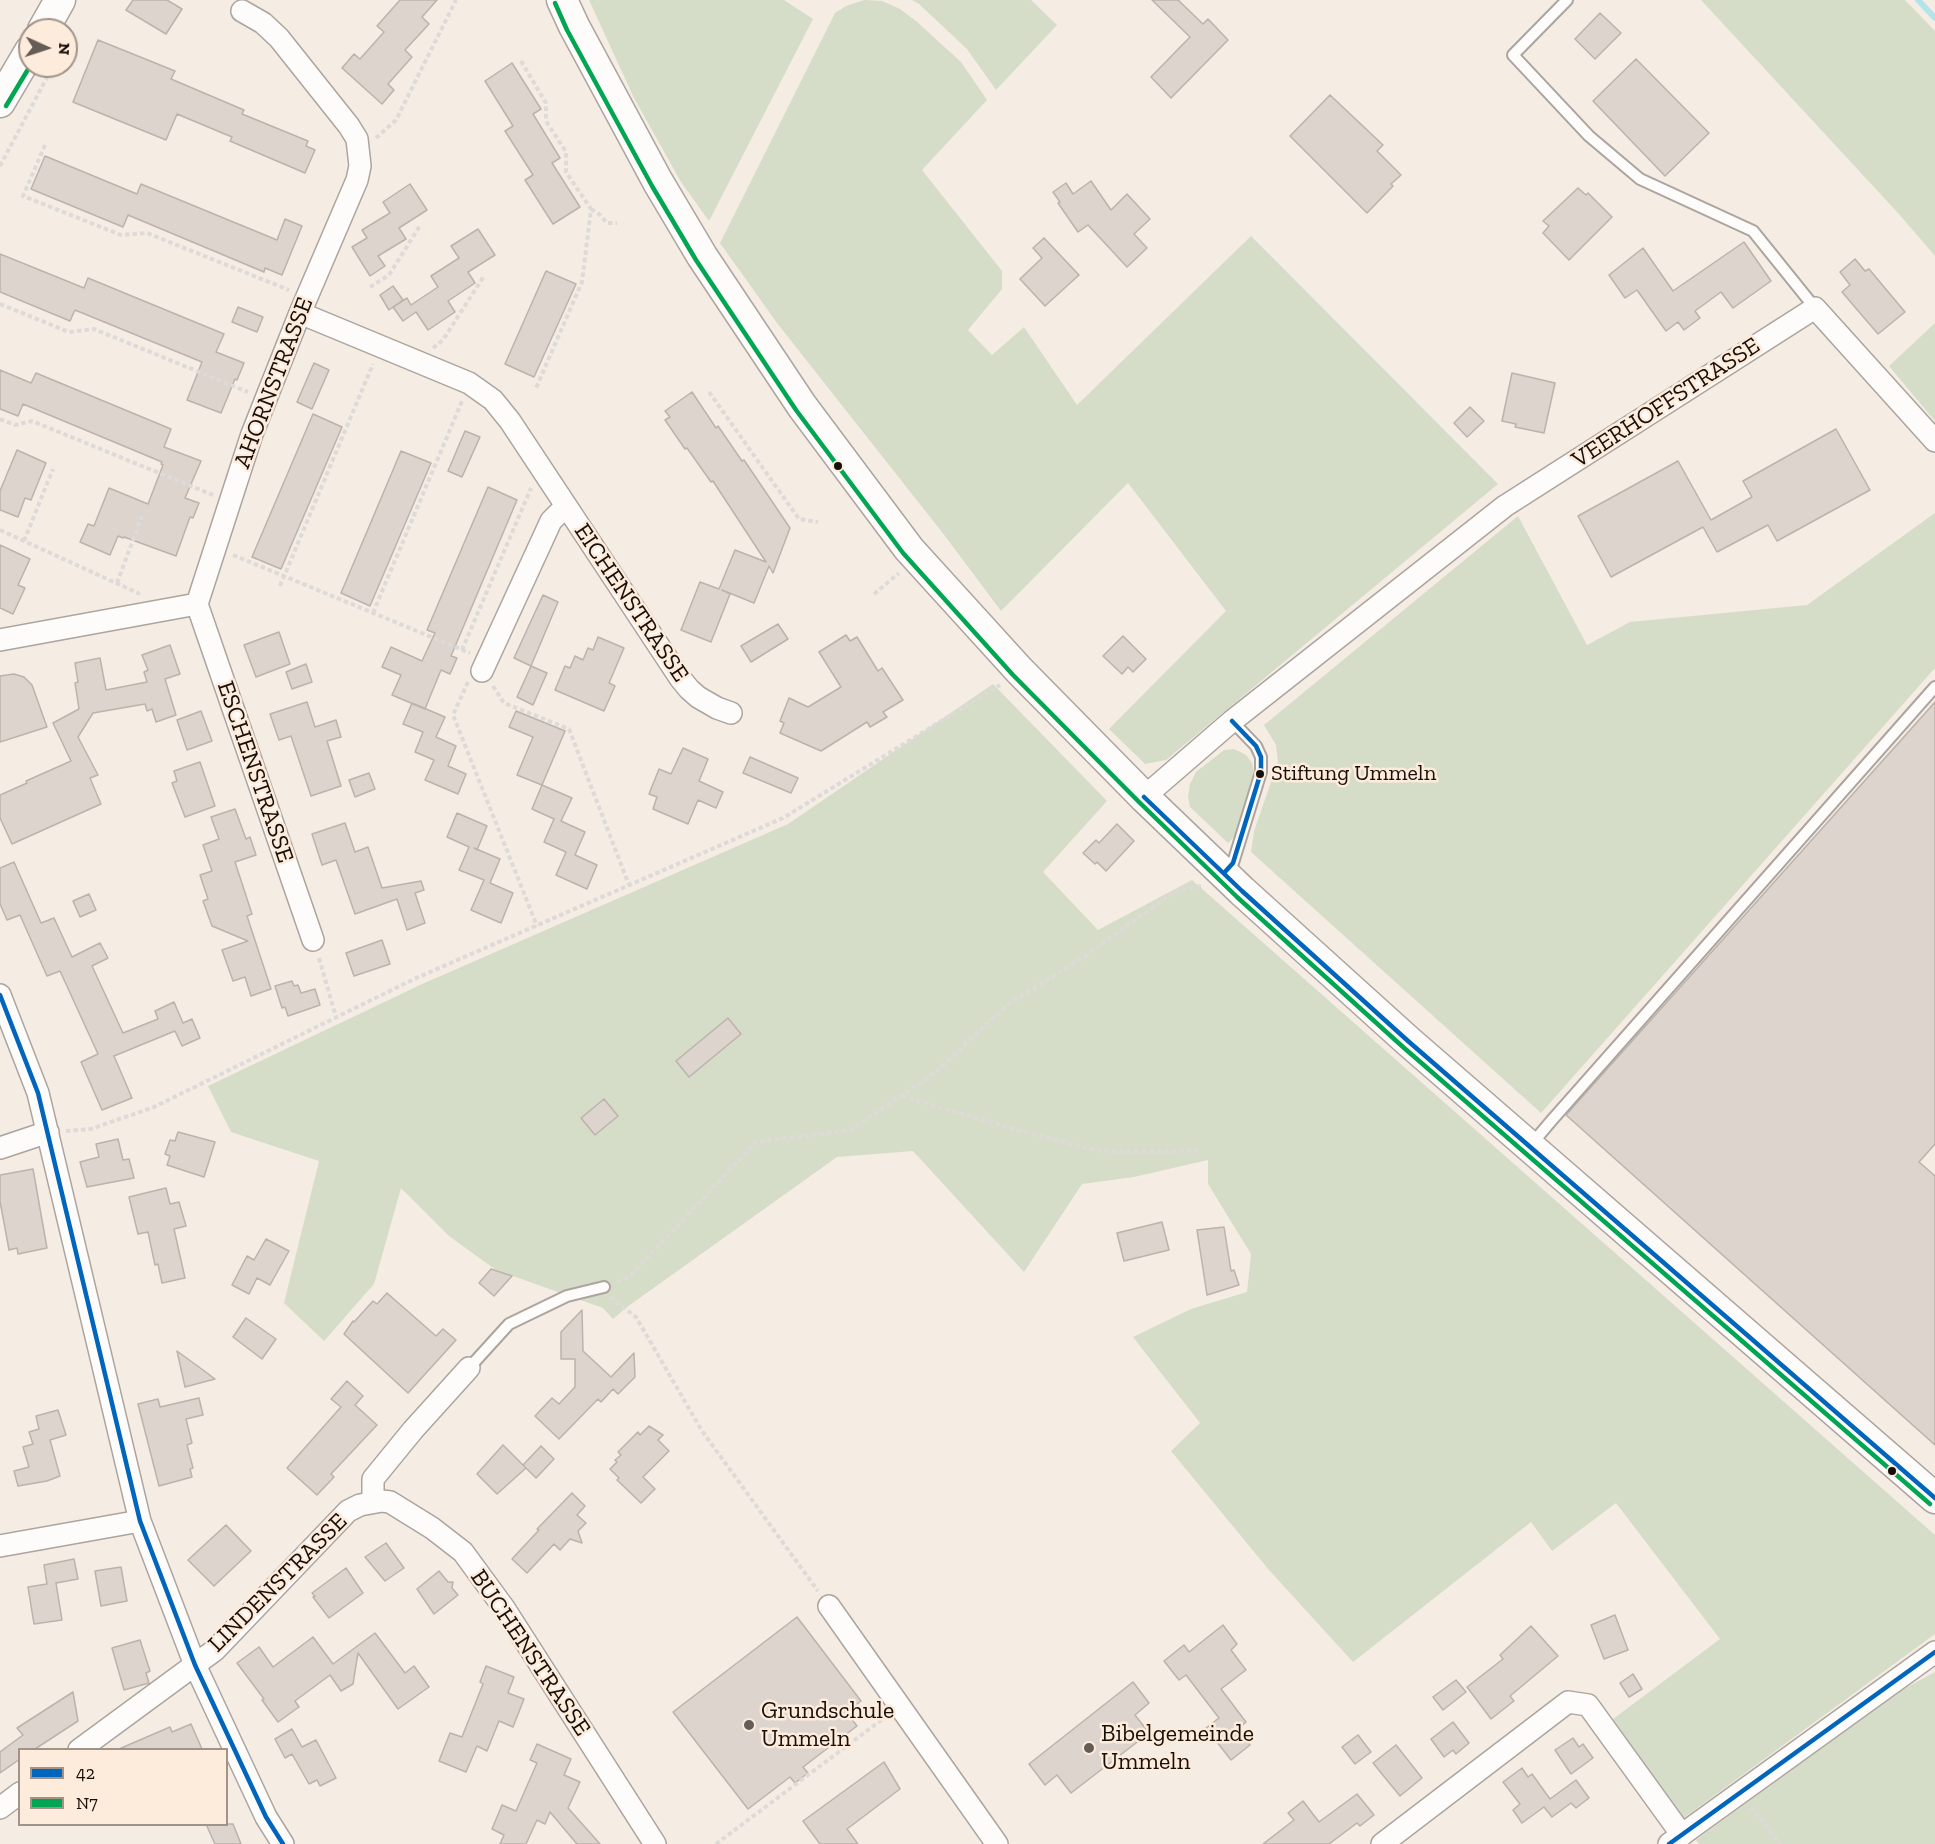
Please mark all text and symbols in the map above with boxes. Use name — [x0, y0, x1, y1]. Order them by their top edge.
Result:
north arrow — [18, 18, 78, 78]
text: N — [55, 42, 74, 55]
street label: AHORNSTRASSE — [228, 293, 320, 473]
street label: VEERHOFFSTRASSE — [1567, 332, 1765, 474]
unlabelled marker — [832, 460, 844, 472]
street label: EICHENSTRASSE — [567, 518, 695, 688]
street label: ESCHENSTRASSE — [210, 677, 300, 867]
place label: Stiftung Ummeln — [1271, 761, 1436, 787]
marker: Stiftung Ummeln — [1254, 768, 1266, 780]
unlabelled marker — [1886, 1465, 1898, 1477]
street label: LINDENSTRASSE — [203, 1508, 353, 1658]
street label: BUCHENSTRASSE — [464, 1564, 596, 1742]
place label: Grundschule Ummeln — [761, 1697, 894, 1753]
marker: Grundschule Ummeln — [742, 1718, 756, 1732]
place label: Bibelgemeinde Ummeln — [1101, 1720, 1254, 1776]
marker: Bibelgemeinde Ummeln — [1082, 1741, 1096, 1755]
legend — [18, 1748, 228, 1826]
text: 42 — [76, 1762, 95, 1784]
text: N7 — [76, 1792, 98, 1814]

